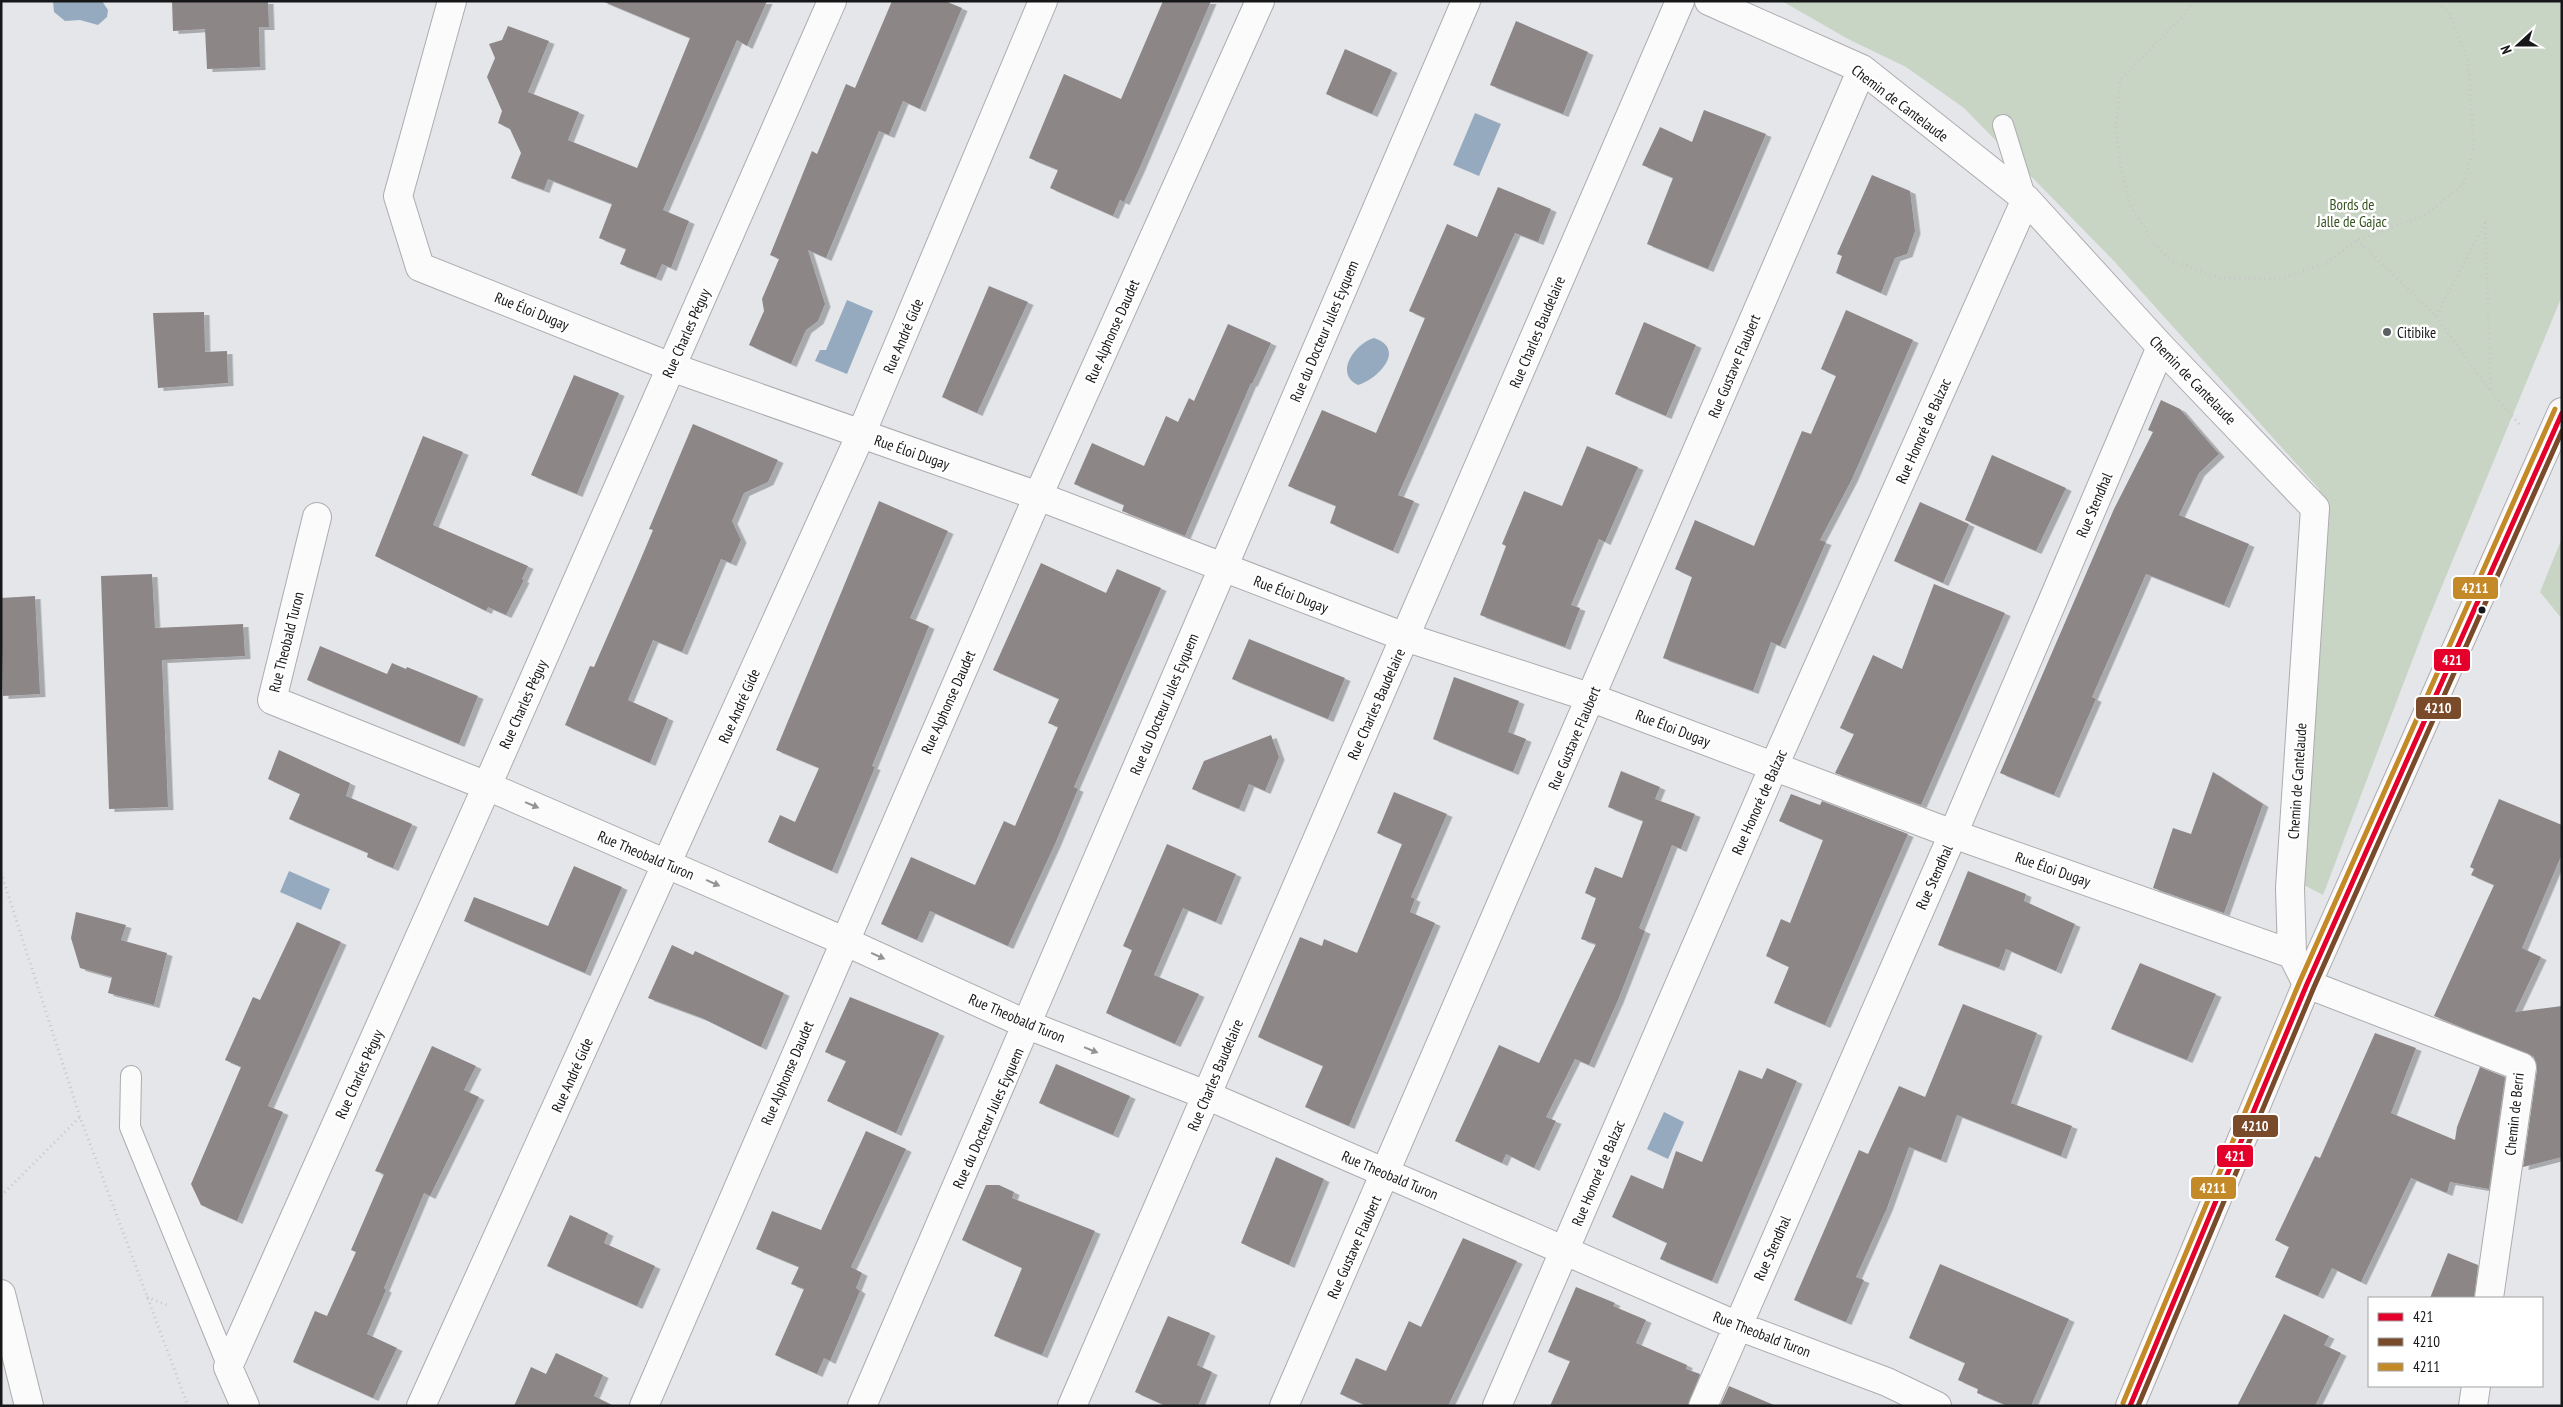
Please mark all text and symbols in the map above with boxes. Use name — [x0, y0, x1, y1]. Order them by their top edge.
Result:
north arrow — [2493, 20, 2543, 70]
text: N — [2496, 43, 2516, 56]
street label: Chemin de Cantelaude — [1848, 60, 1952, 146]
park label: Bords de Jalle de Gajac — [2316, 195, 2388, 231]
street label: Rue du Docteur Jules Eyquem — [1286, 257, 1362, 405]
street label: Rue Charles Baudelaire — [1505, 273, 1569, 391]
street label: Rue Alphonse Daudet — [1081, 276, 1143, 386]
street label: Rue Charles Péguy — [658, 285, 714, 381]
street label: Rue Éloi Dugay — [492, 288, 572, 335]
street label: Rue André Gide — [879, 296, 927, 376]
street label: Rue Gustave Flaubert — [1704, 311, 1764, 421]
place label: Citibike — [2397, 323, 2436, 342]
marker: Citibike — [2381, 326, 2393, 338]
street label: Chemin de Cantelaude — [2146, 332, 2240, 428]
street label: Rue Honoré de Balzac — [1891, 375, 1955, 487]
street label: Rue Éloi Dugay — [872, 430, 953, 474]
street label: Rue Stendhal — [2072, 469, 2116, 540]
street label: Rue Éloi Dugay — [1251, 571, 1331, 617]
line badge: 4211 — [2452, 576, 2499, 600]
text: 4211 — [2462, 579, 2488, 597]
street label: Rue Theobald Turon — [264, 590, 308, 694]
unlabelled marker — [2477, 605, 2487, 615]
street label: Rue du Docteur Jules Eyquem — [1126, 630, 1202, 778]
street label: Rue Charles Baudelaire — [1343, 645, 1409, 763]
street label: Rue Alphonse Daudet — [917, 647, 979, 757]
line badge: 421 — [2433, 648, 2471, 672]
text: 421 — [2442, 651, 2462, 669]
street label: Rue Charles Péguy — [495, 656, 551, 752]
street label: Rue André Gide — [714, 666, 764, 746]
street label: Rue Gustave Flaubert — [1544, 683, 1604, 793]
line badge: 4210 — [2415, 696, 2462, 720]
text: 4210 — [2425, 699, 2452, 717]
street label: Rue Éloi Dugay — [1633, 705, 1713, 751]
street label: Chemin de Cantelaude — [2283, 722, 2311, 840]
street label: Rue Honoré de Balzac — [1727, 746, 1791, 858]
one-way arrow — [525, 802, 539, 810]
street label: Rue Theobald Turon — [595, 826, 697, 884]
street label: Rue Stendhal — [1911, 841, 1957, 912]
street label: Rue Éloi Dugay — [2013, 847, 2094, 891]
one-way arrow — [706, 880, 720, 888]
one-way arrow — [871, 953, 885, 961]
street label: Rue Theobald Turon — [966, 989, 1068, 1047]
street label: Rue Charles Baudelaire — [1183, 1016, 1247, 1134]
street label: Rue Alphonse Daudet — [757, 1018, 817, 1128]
street label: Rue Charles Péguy — [331, 1026, 387, 1122]
street label: Rue André Gide — [547, 1035, 597, 1115]
street label: Rue du Docteur Jules Eyquem — [948, 1045, 1028, 1191]
one-way arrow — [1084, 1046, 1098, 1054]
street label: Chemin de Berri — [2500, 1072, 2528, 1156]
line badge: 4210 — [2232, 1114, 2279, 1138]
street label: Rue Honoré de Balzac — [1567, 1117, 1629, 1229]
text: 4210 — [2242, 1117, 2269, 1135]
line badge: 421 — [2216, 1144, 2254, 1168]
street label: Rue Theobald Turon — [1339, 1146, 1441, 1204]
text: 421 — [2225, 1147, 2245, 1165]
line badge: 4211 — [2190, 1176, 2237, 1200]
text: 4211 — [2200, 1179, 2226, 1197]
street label: Rue Gustave Flaubert — [1323, 1192, 1385, 1302]
street label: Rue Stendhal — [1749, 1212, 1795, 1283]
legend — [2368, 1297, 2543, 1387]
street label: Rue Theobald Turon — [1711, 1307, 1813, 1361]
text: 421 — [2413, 1307, 2433, 1326]
text: 4210 — [2413, 1332, 2440, 1351]
text: 4211 — [2413, 1357, 2440, 1376]

